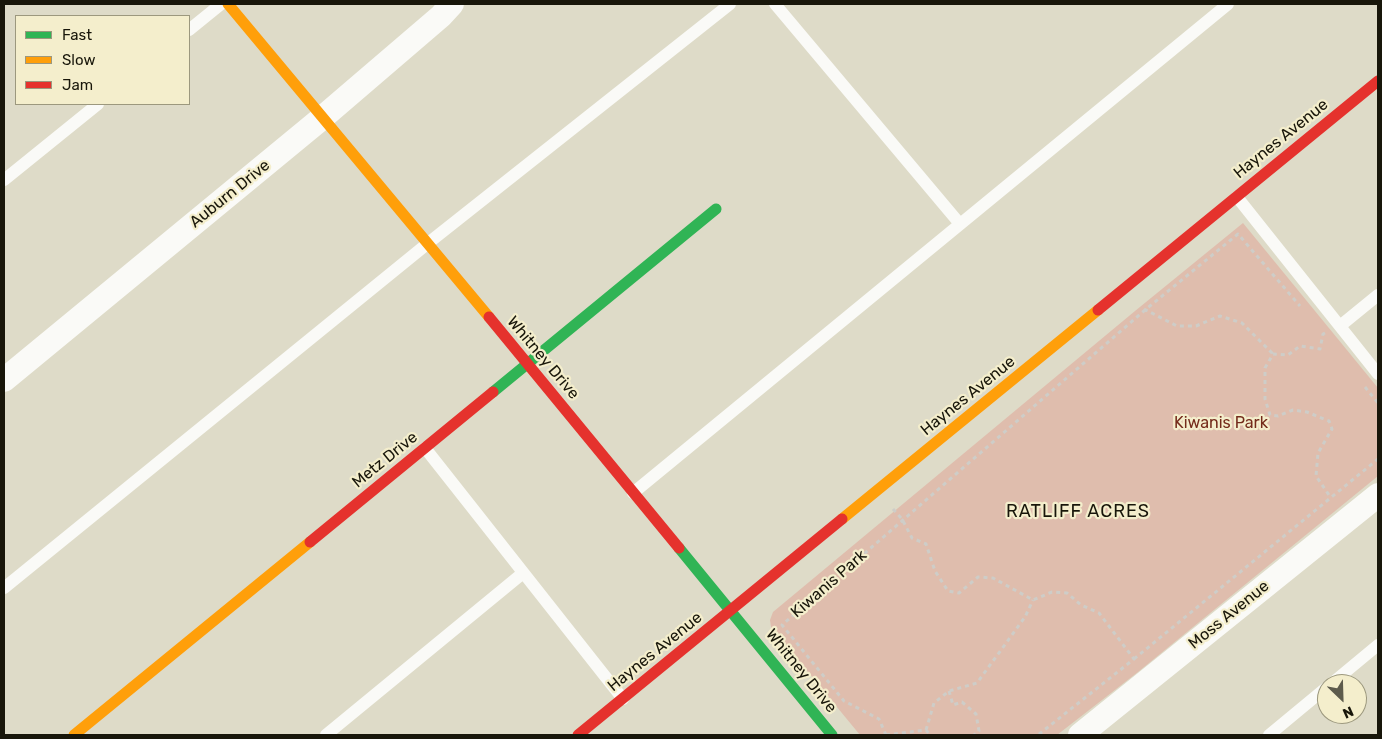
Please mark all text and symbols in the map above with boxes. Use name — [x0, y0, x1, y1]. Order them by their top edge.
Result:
legend — [15, 15, 190, 105]
text: Fast — [62, 26, 92, 44]
text: Slow — [62, 51, 95, 69]
text: Jam — [62, 76, 93, 94]
street label: Haynes Avenue — [1230, 95, 1332, 183]
street label: Auburn Drive — [186, 156, 274, 232]
street label: Whitney Drive — [503, 313, 583, 403]
street label: Haynes Avenue — [917, 352, 1019, 440]
park label: Kiwanis Park — [1174, 413, 1268, 433]
street label: Metz Drive — [348, 428, 422, 492]
district label: RATLIFF ACRES — [1004, 501, 1152, 523]
street label: Kiwanis Park — [787, 546, 871, 622]
street label: Moss Avenue — [1185, 577, 1273, 653]
street label: Haynes Avenue — [604, 608, 706, 696]
street label: Whitney Drive — [761, 625, 841, 717]
north arrow — [1317, 674, 1367, 724]
text: N — [1340, 702, 1356, 722]

